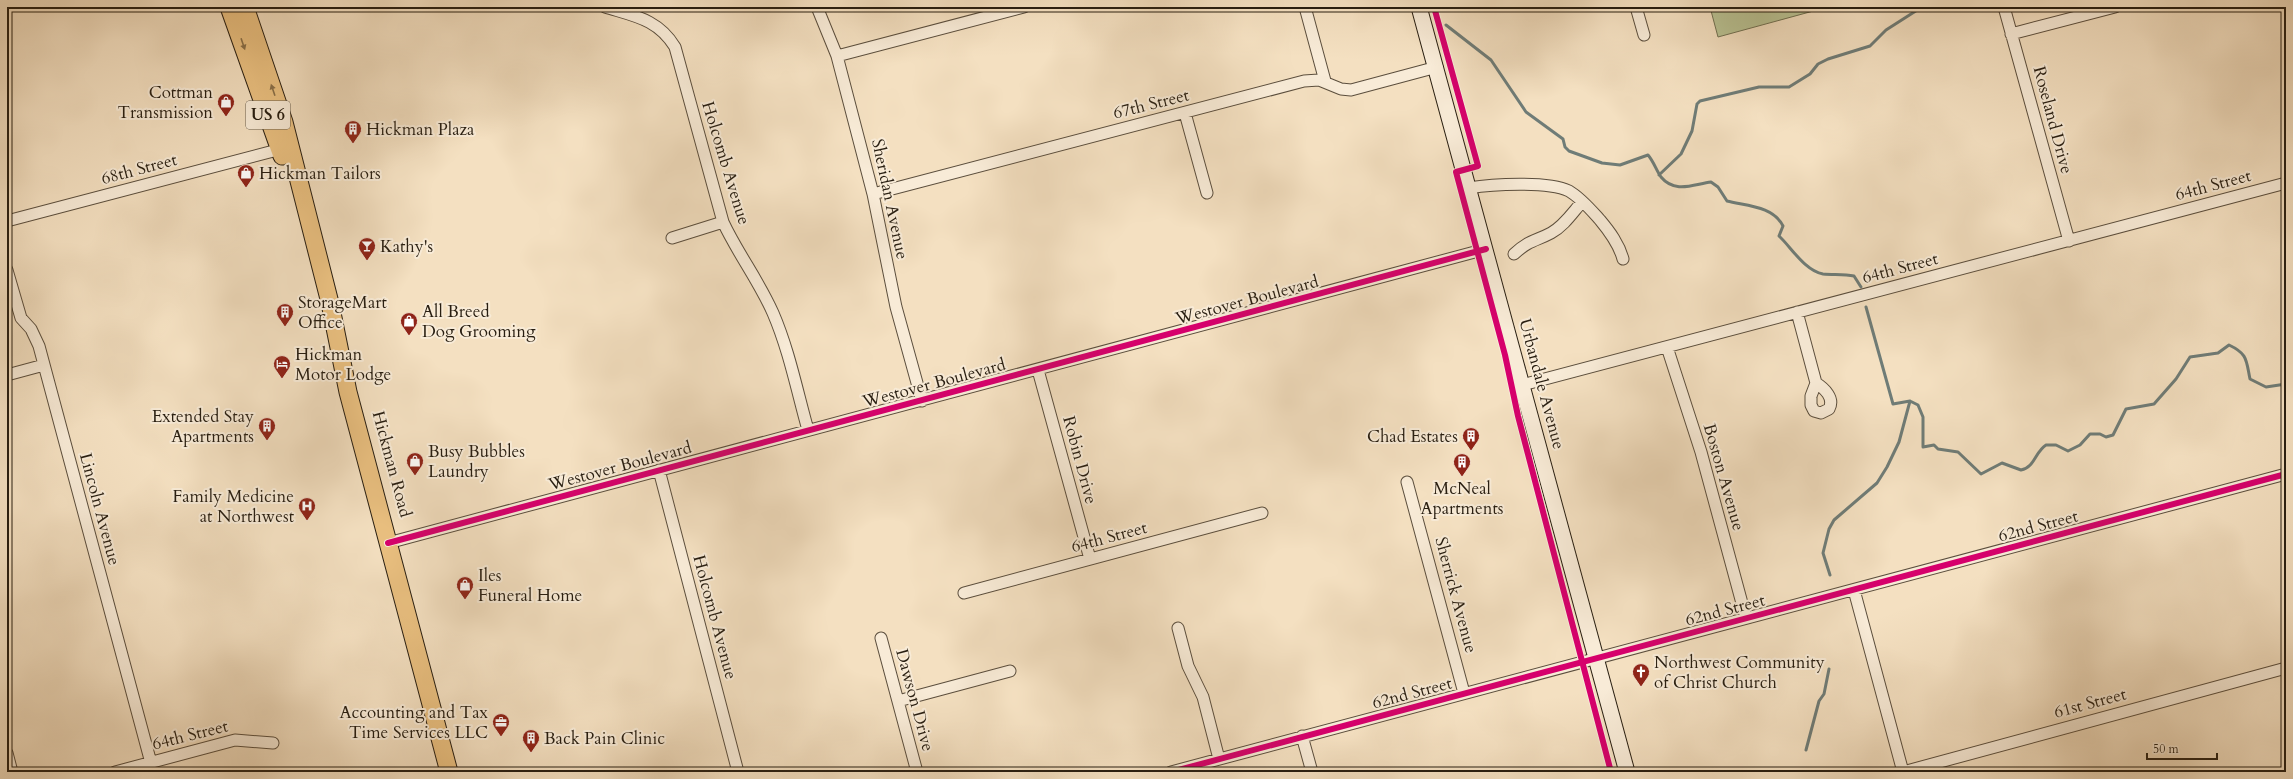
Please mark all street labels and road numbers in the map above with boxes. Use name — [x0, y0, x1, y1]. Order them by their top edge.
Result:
street label: Roseland Drive — [2028, 64, 2078, 176]
street label: 67th Street — [1111, 83, 1192, 125]
street label: Holcomb Avenue — [696, 99, 756, 227]
road number: US 6 — [246, 101, 290, 129]
street label: Sheridan Avenue — [866, 137, 914, 261]
street label: 68th Street — [99, 148, 180, 190]
street label: 64th Street — [2173, 164, 2254, 206]
street label: 64th Street — [1860, 247, 1941, 289]
street label: Westover Boulevard — [1172, 270, 1321, 330]
street label: Urbandale Avenue — [1514, 316, 1570, 452]
street label: Westover Boulevard — [859, 353, 1008, 413]
street label: Hickman Road — [367, 408, 417, 520]
street label: Robin Drive — [1057, 413, 1103, 507]
street label: Boston Avenue — [1698, 421, 1750, 533]
street label: Westover Boulevard — [545, 436, 694, 496]
street label: Lincoln Avenue — [74, 450, 126, 568]
street label: 62nd Street — [1996, 504, 2081, 548]
street label: 64th Street — [1069, 516, 1150, 558]
street label: Sherrick Avenue — [1429, 534, 1483, 656]
street label: Holcomb Avenue — [687, 552, 743, 682]
street label: 62nd Street — [1683, 588, 1768, 632]
street label: Dawson Drive — [890, 646, 940, 754]
street label: 62nd Street — [1370, 671, 1455, 715]
street label: 61st Street — [2051, 682, 2129, 724]
street label: 64th Street — [150, 714, 231, 756]

